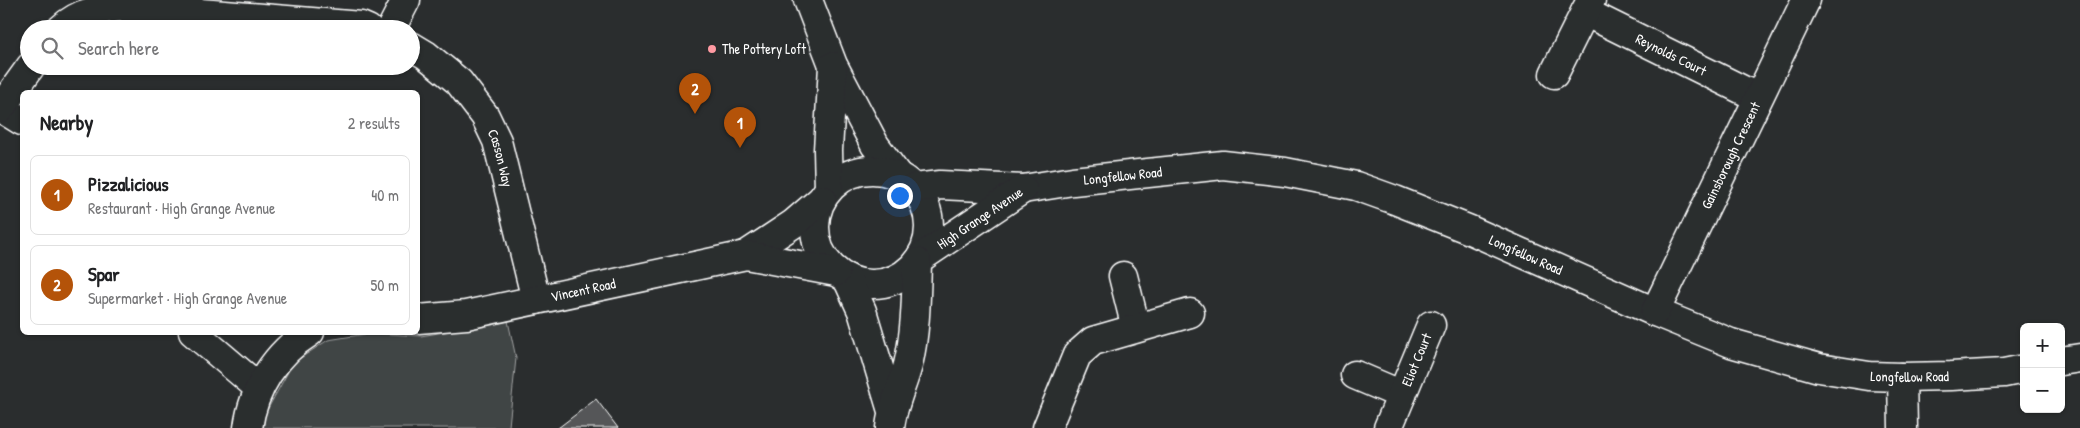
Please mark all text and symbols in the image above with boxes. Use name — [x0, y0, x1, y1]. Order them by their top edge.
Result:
search box — [20, 20, 420, 75]
street label: Reynolds Court — [1633, 29, 1710, 80]
icon: search — [38, 34, 66, 62]
text: Search here — [78, 35, 159, 61]
place label: The Pottery Loft — [722, 39, 806, 59]
marker: The Pottery Loft — [706, 43, 718, 55]
pin: 2 — [679, 73, 711, 114]
street label: Gainsborough Crescent — [1696, 98, 1764, 212]
pin: 1 — [724, 107, 756, 148]
text: Nearby — [40, 108, 93, 137]
text: 2 results — [348, 112, 400, 134]
street label: Casson Way — [484, 126, 518, 189]
street label: Longfellow Road — [1083, 162, 1163, 189]
text: Pizzalicious — [88, 171, 169, 197]
street label: High Grange Avenue — [933, 182, 1027, 253]
your location — [887, 183, 913, 209]
text: 1 — [54, 184, 60, 206]
text: 40 m — [371, 184, 399, 206]
text: Restaurant · High Grange Avenue — [88, 197, 275, 219]
street label: Longfellow Road — [1487, 230, 1566, 279]
text: Spar — [88, 261, 120, 287]
street label: Vincent Road — [549, 273, 618, 306]
text: 2 — [53, 274, 61, 296]
text: 50 m — [371, 274, 399, 296]
text: Supermarket · High Grange Avenue — [88, 287, 287, 309]
map controls — [2020, 323, 2065, 413]
button: + — [2020, 323, 2065, 368]
street label: Eliot Court — [1396, 330, 1436, 389]
street label: Longfellow Road — [1870, 366, 1950, 387]
button: − — [2020, 368, 2065, 413]

